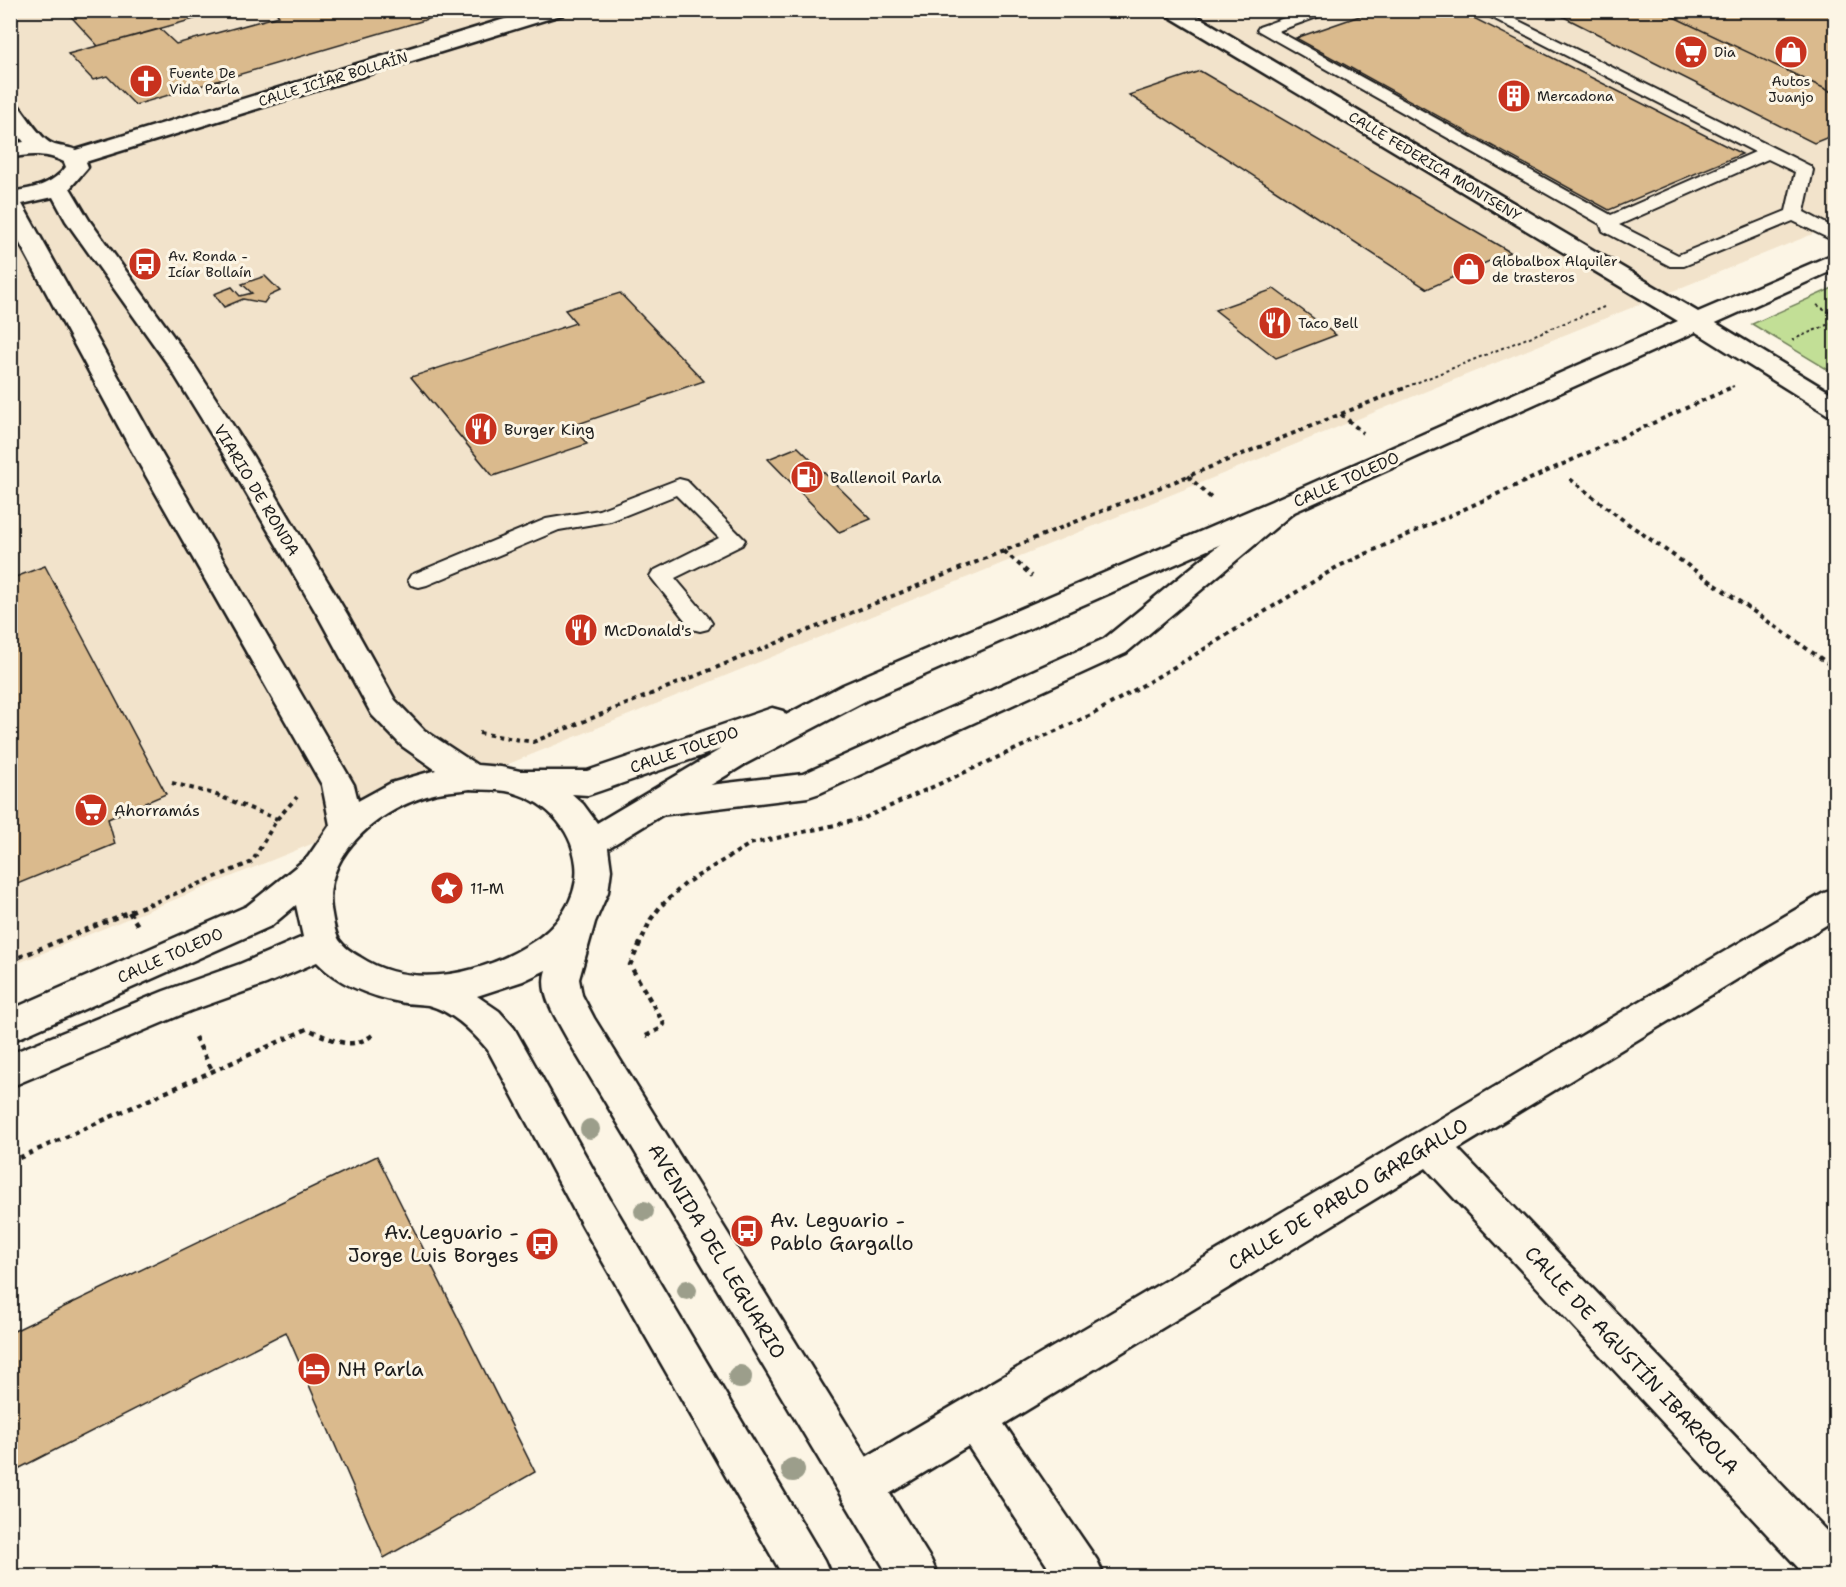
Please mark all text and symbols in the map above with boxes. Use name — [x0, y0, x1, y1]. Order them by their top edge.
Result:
supermarket icon: Dia — [1673, 34, 1709, 70]
shop icon: Autos Juanjo — [1773, 34, 1809, 70]
place label: Dia — [1714, 43, 1736, 61]
street label: CALLE ICÍAR BOLLAÍN — [256, 48, 410, 110]
church icon: Fuente De Vida Parla — [128, 63, 164, 99]
place label: Fuente De Vida Parla — [169, 64, 240, 98]
place label: Autos Juanjo — [1768, 72, 1814, 106]
building icon: Mercadona — [1496, 78, 1532, 114]
place label: Mercadona — [1537, 87, 1614, 105]
street label: CALLE FEDERICA MONTSENY — [1346, 107, 1525, 225]
bus stop icon: Av. Ronda - Icíar Bollaín — [127, 246, 163, 282]
place label: Av. Ronda - Icíar Bollaín — [168, 247, 252, 281]
shop icon: Globalbox Alquiler de trasteros — [1451, 251, 1487, 287]
place label: Globalbox Alquiler de trasteros — [1492, 252, 1618, 286]
restaurant icon: Taco Bell — [1257, 305, 1293, 341]
place label: Taco Bell — [1298, 314, 1359, 332]
restaurant icon: Burger King — [463, 411, 499, 447]
place label: Burger King — [504, 419, 595, 440]
street label: VIARIO DE RONDA — [209, 421, 304, 560]
street label: CALLE TOLEDO — [1290, 447, 1402, 512]
fuel station icon: Ballenoil Parla — [789, 459, 825, 495]
place label: Ballenoil Parla — [830, 467, 942, 488]
restaurant icon: McDonald's — [563, 612, 599, 648]
place label: McDonald's — [604, 620, 692, 641]
street label: CALLE TOLEDO — [627, 721, 741, 778]
supermarket icon: Ahorramás — [73, 792, 109, 828]
place label: Ahorramás — [114, 800, 200, 821]
place icon: 11-M — [429, 870, 465, 906]
place label: 11-M — [470, 878, 504, 899]
street label: CALLE TOLEDO — [114, 923, 226, 988]
street label: CALLE DE PABLO GARGALLO — [1223, 1112, 1473, 1276]
street label: AVENIDA DEL LEGUARIO — [642, 1139, 792, 1363]
place label: Av. Leguario - Pablo Gargallo — [770, 1207, 914, 1256]
bus stop icon: Av. Leguario - Pablo Gargallo — [729, 1213, 765, 1249]
place label: Av. Leguario - Jorge Luis Borges — [348, 1219, 519, 1268]
bus stop icon: Av. Leguario - Jorge Luis Borges — [524, 1226, 560, 1262]
street label: CALLE DE AGUSTÍN IBARROLA — [1519, 1240, 1745, 1480]
hotel icon: NH Parla — [296, 1351, 332, 1387]
place label: NH Parla — [337, 1356, 424, 1382]

